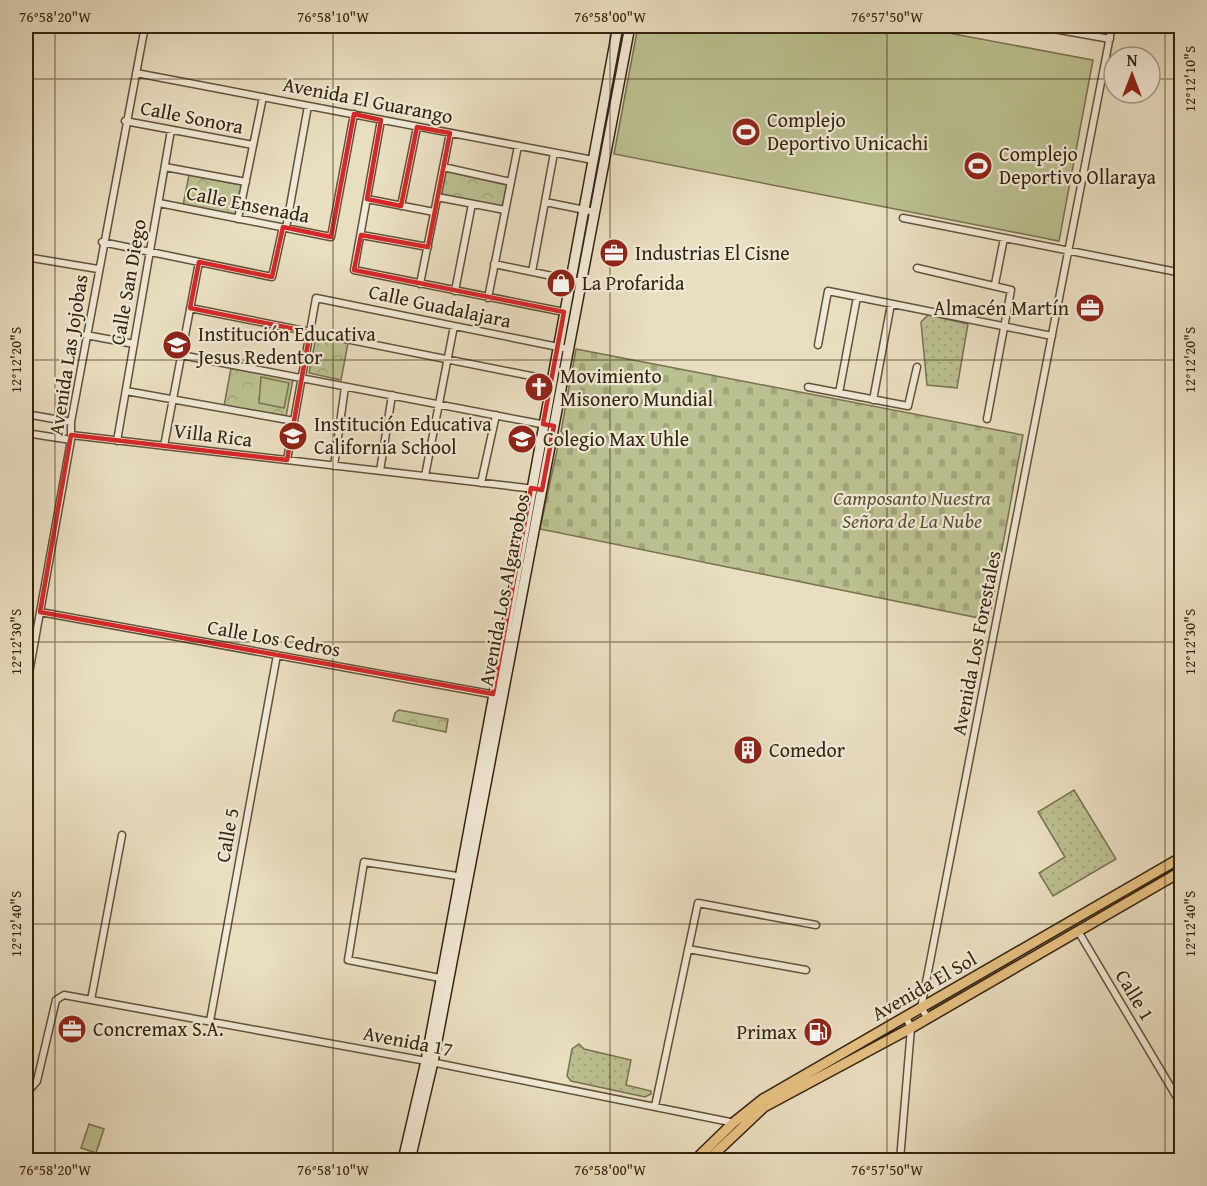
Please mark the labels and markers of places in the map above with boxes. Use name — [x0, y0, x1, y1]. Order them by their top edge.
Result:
place label: Complejo Deportivo Unicachi — [767, 105, 929, 157]
sports icon: Complejo Deportivo Unicachi — [730, 116, 762, 148]
place label: Complejo Deportivo Ollaraya — [999, 139, 1157, 191]
sports icon: Complejo Deportivo Ollaraya — [962, 150, 994, 182]
office icon: Industrias El Cisne — [598, 237, 630, 269]
place label: Industrias El Cisne — [635, 238, 790, 267]
shop icon: La Profarida — [545, 267, 577, 299]
place label: La Profarida — [582, 268, 685, 297]
office icon: Almacén Martín — [1074, 292, 1106, 324]
place label: Almacén Martín — [934, 293, 1069, 322]
place label: Institución Educativa Jesus Redentor — [195, 319, 376, 371]
school or university icon: Institución Educativa Jesus Redentor — [161, 329, 193, 361]
place label: Movimiento Misonero Mundial — [560, 361, 714, 413]
church icon: Movimiento Misonero Mundial — [523, 371, 555, 403]
place label: Institución Educativa California School — [314, 409, 492, 461]
school or university icon: Institución Educativa California School — [277, 420, 309, 452]
school or university icon: Colegio Max Uhle — [506, 423, 538, 455]
place label: Colegio Max Uhle — [543, 424, 689, 453]
building icon: Comedor — [732, 734, 764, 766]
place label: Comedor — [769, 735, 845, 764]
office icon: Concremax S.A. — [56, 1013, 88, 1045]
place label: Concremax S.A. — [93, 1014, 223, 1043]
fuel station icon: Primax — [802, 1016, 834, 1048]
place label: Primax — [736, 1017, 798, 1046]

